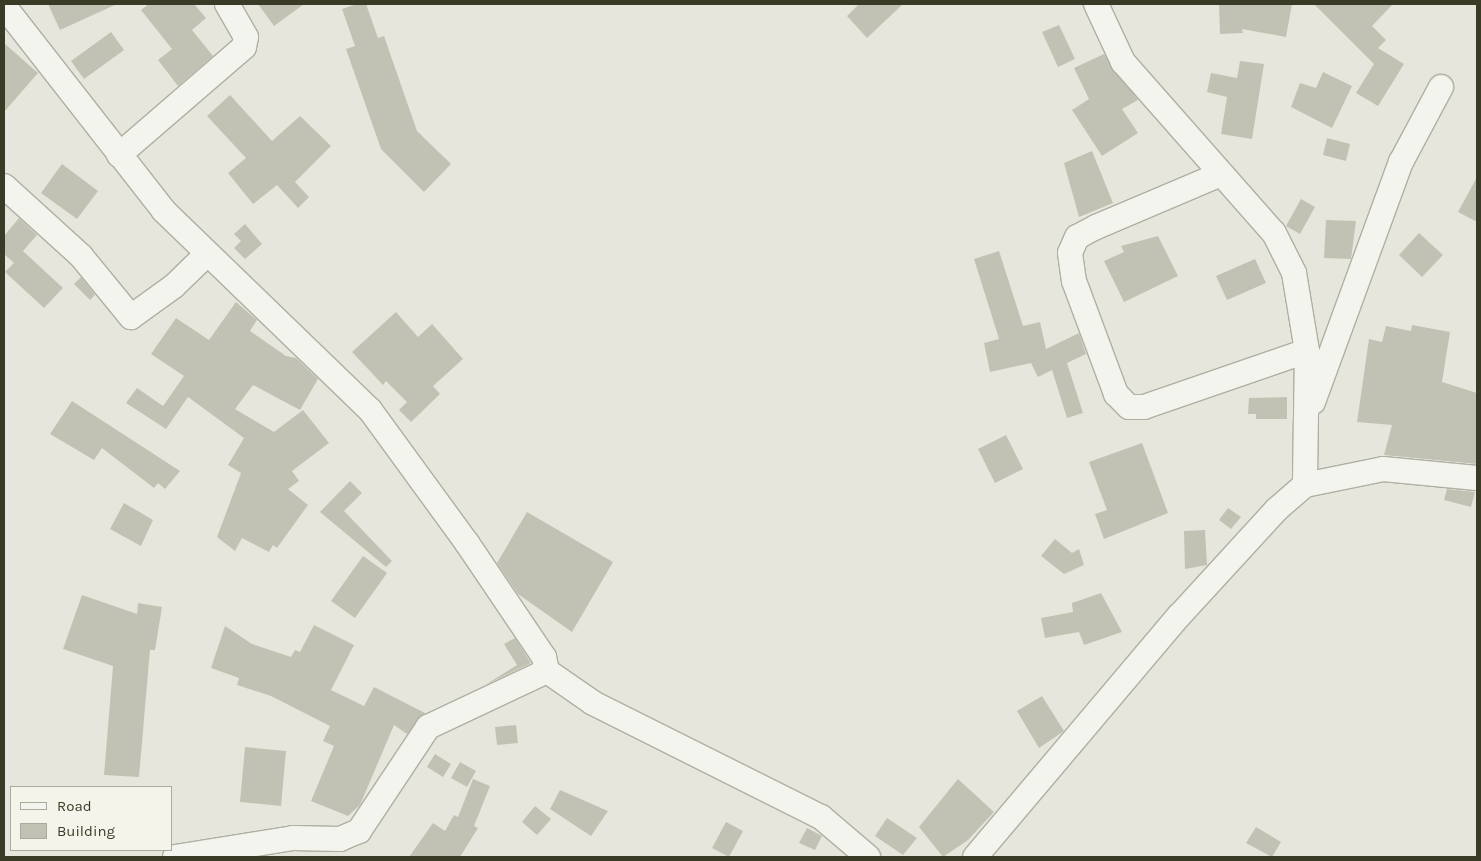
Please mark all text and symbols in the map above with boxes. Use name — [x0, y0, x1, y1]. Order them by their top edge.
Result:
legend — [10, 786, 172, 851]
text: Road — [57, 797, 92, 815]
text: Building — [57, 822, 115, 840]

